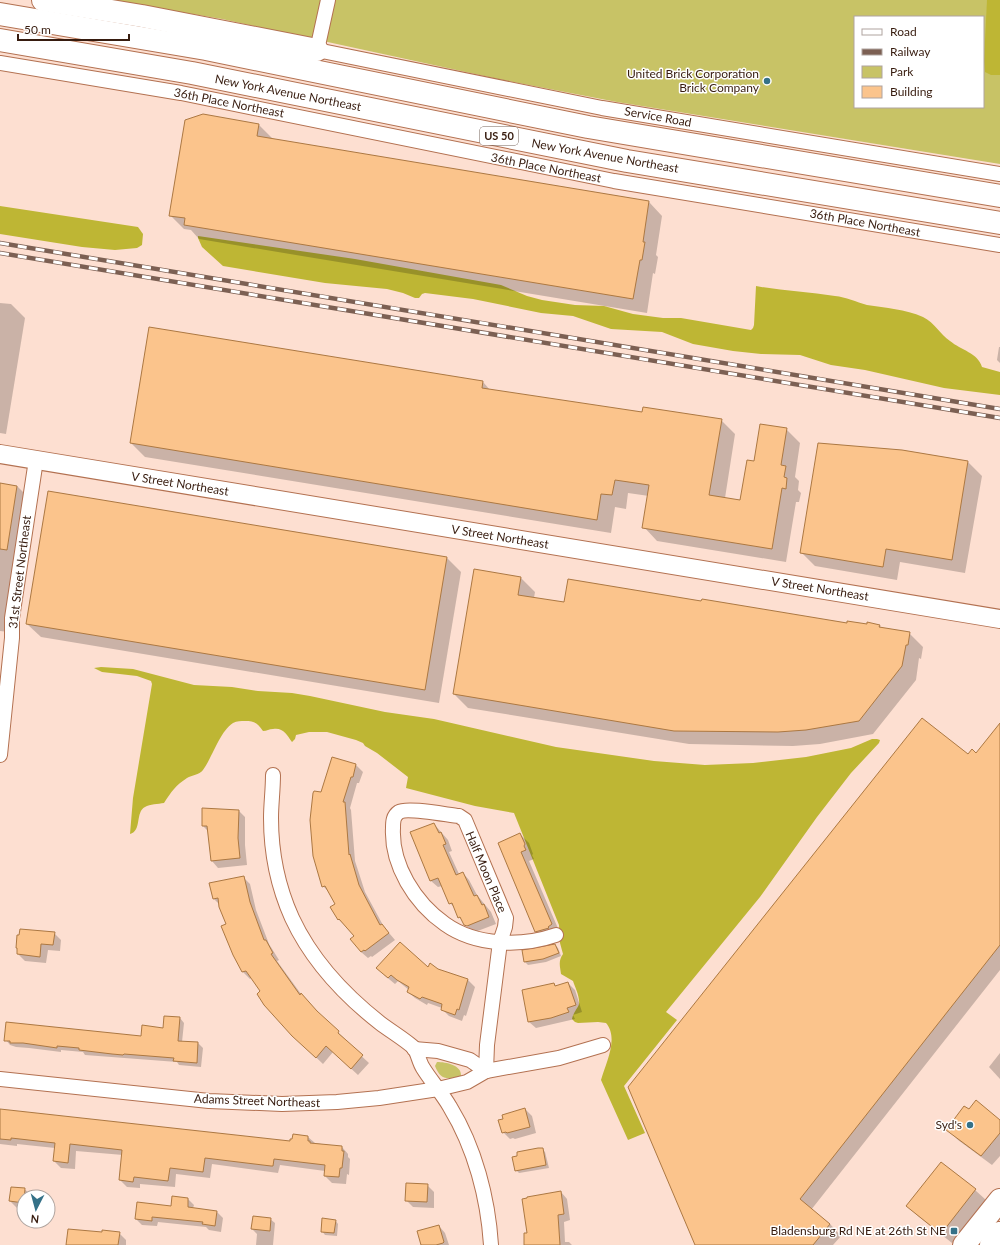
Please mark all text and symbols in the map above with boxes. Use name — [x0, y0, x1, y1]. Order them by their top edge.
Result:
scale bar — [18, 16, 129, 42]
legend — [854, 16, 984, 108]
text: 50 m — [24, 22, 51, 37]
text: Road — [890, 24, 917, 39]
text: Railway — [890, 44, 931, 59]
text: Park — [890, 64, 914, 79]
place label: United Brick Corporation Brick Company — [627, 66, 760, 95]
street label: New York Avenue Northeast — [214, 71, 363, 114]
marker: United Brick Corporation Brick Company — [762, 76, 772, 86]
street label: 36th Place Northeast — [173, 84, 286, 121]
text: Building — [890, 84, 933, 99]
street label: Service Road — [623, 103, 693, 130]
road number: US 50 — [480, 127, 518, 145]
street label: New York Avenue Northeast — [530, 135, 680, 176]
street label: 36th Place Northeast — [490, 149, 603, 186]
street label: 36th Place Northeast — [809, 205, 922, 240]
street label: V Street Northeast — [130, 468, 231, 499]
street label: 31st Street Northeast — [5, 514, 34, 629]
street label: V Street Northeast — [450, 521, 551, 552]
street label: V Street Northeast — [770, 573, 871, 604]
street label: Half Moon Place — [463, 829, 510, 915]
street label: Adams Street Northeast — [194, 1091, 321, 1110]
place label: Syd's — [936, 1117, 962, 1132]
marker: Syd's — [965, 1120, 975, 1130]
north arrow — [16, 1189, 56, 1229]
text: N — [30, 1213, 40, 1226]
place label: Bladensburg Rd NE at 26th St NE — [771, 1223, 946, 1238]
marker: Bladensburg Rd NE at 26th St NE — [949, 1226, 959, 1236]

